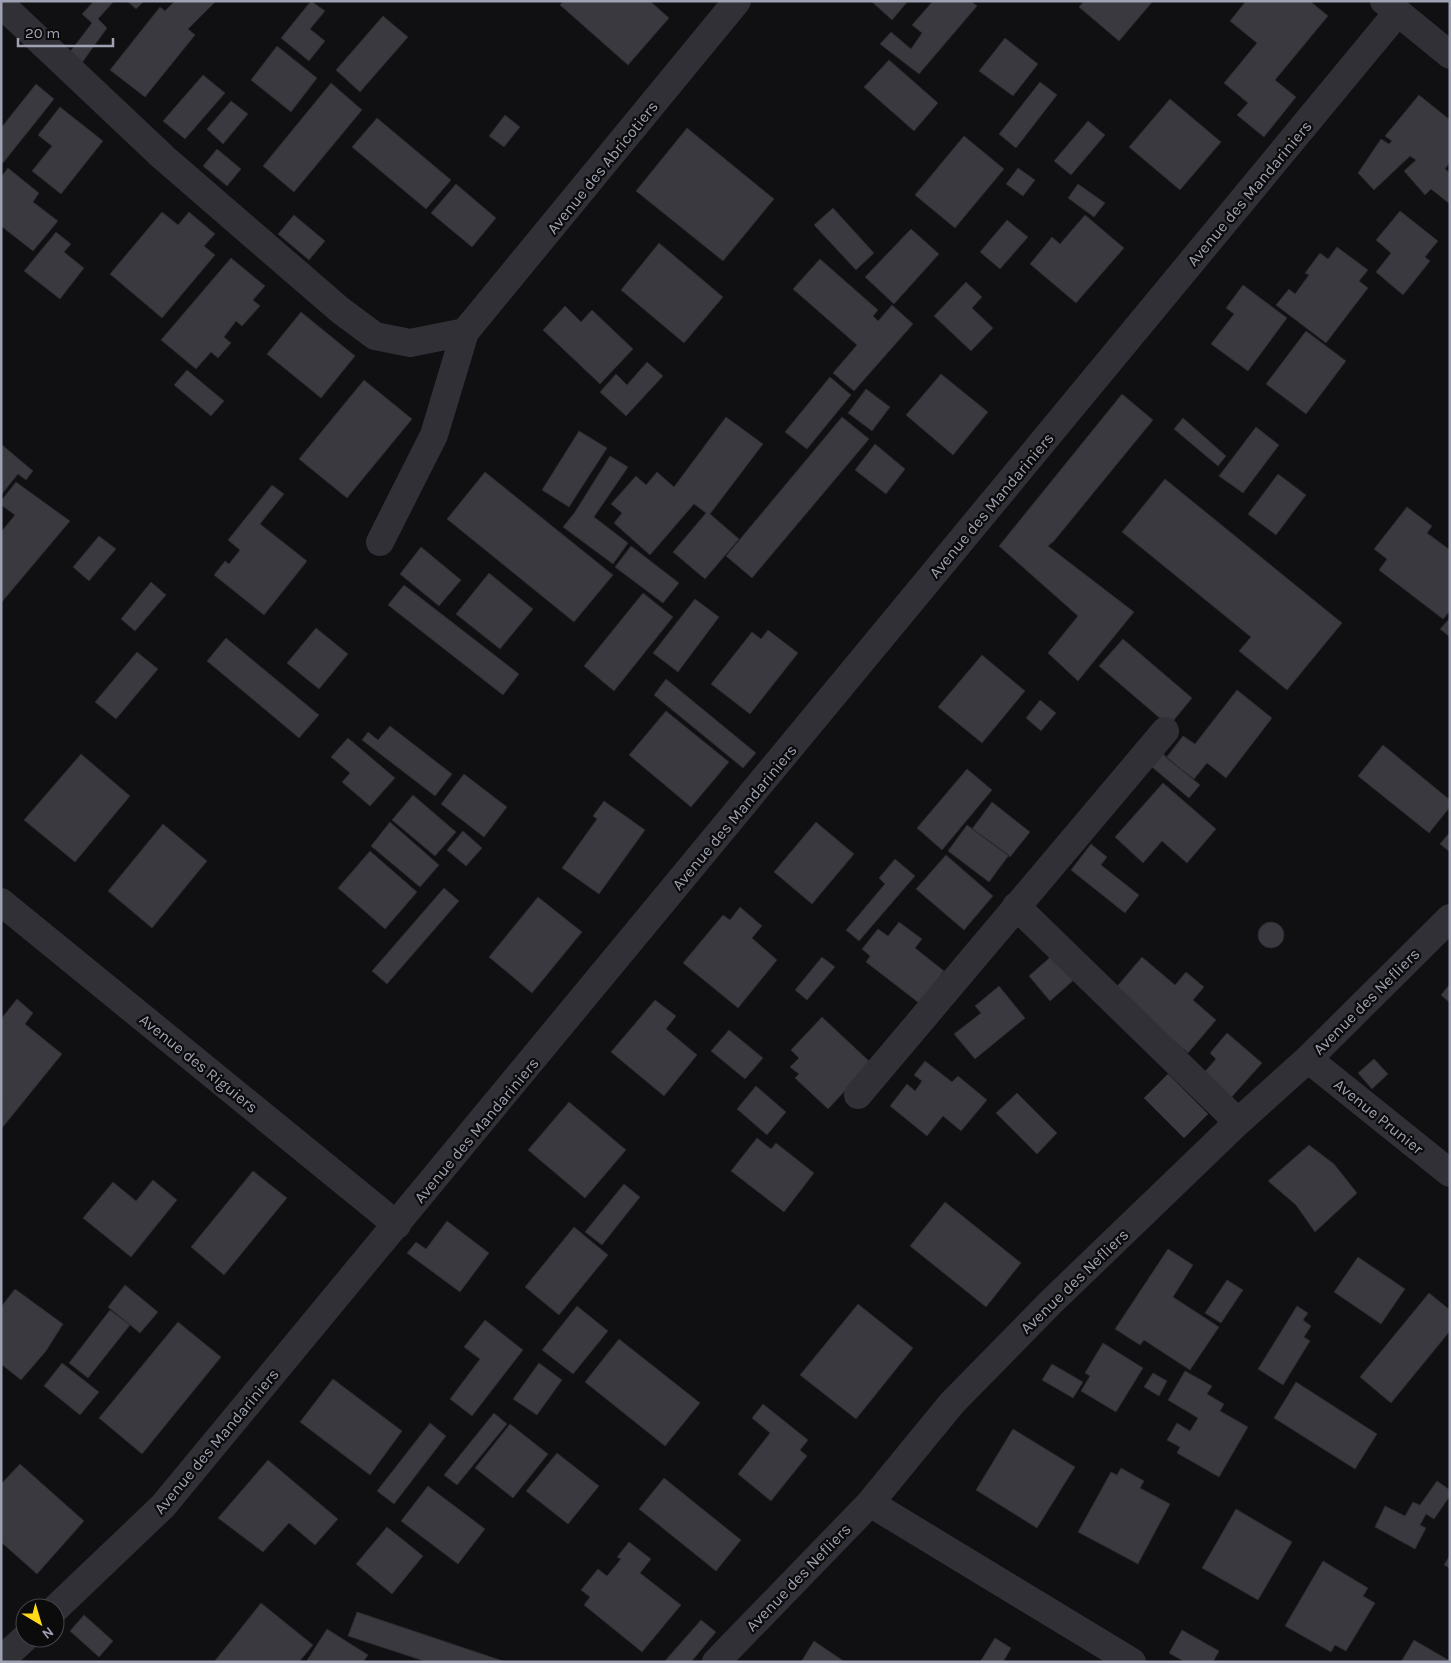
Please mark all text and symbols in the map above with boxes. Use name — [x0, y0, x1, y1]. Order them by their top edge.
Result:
scale bar — [18, 15, 112, 47]
text: 20 m — [25, 24, 60, 42]
street label: Avenue des Abricotiers — [543, 97, 662, 238]
street label: Avenue des Mandariniers — [1183, 117, 1316, 270]
street label: Avenue des Mandariniers — [925, 429, 1058, 582]
street label: Avenue des Mandariniers — [668, 741, 801, 894]
street label: Avenue des Nefliers — [1309, 944, 1424, 1059]
street label: Avenue des Riguiers — [136, 1010, 262, 1117]
street label: Avenue des Mandariniers — [410, 1054, 543, 1207]
street label: Avenue Prunier — [1330, 1075, 1427, 1158]
street label: Avenue des Nefliers — [1016, 1225, 1132, 1338]
street label: Avenue des Mandariniers — [150, 1365, 283, 1518]
street label: Avenue des Nefliers — [742, 1519, 855, 1635]
north arrow — [15, 1598, 65, 1648]
text: N — [39, 1623, 57, 1643]

